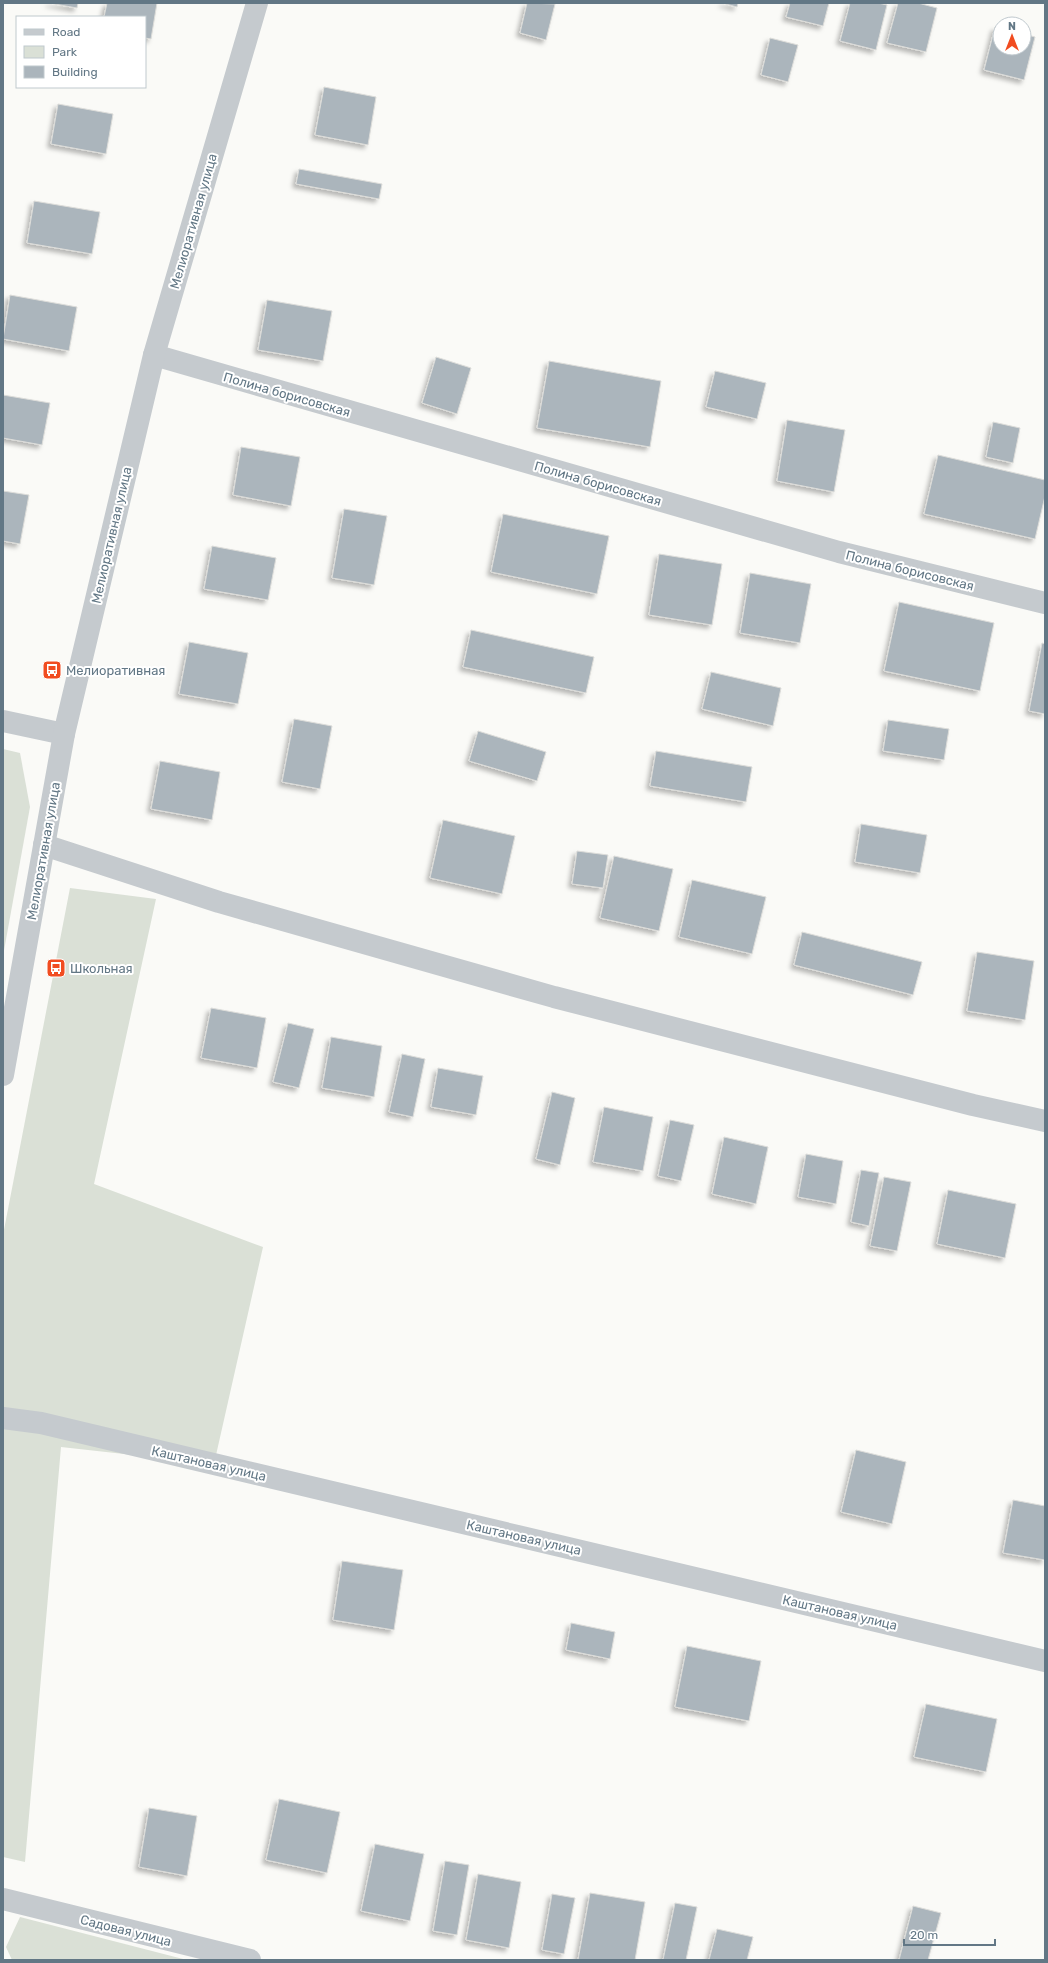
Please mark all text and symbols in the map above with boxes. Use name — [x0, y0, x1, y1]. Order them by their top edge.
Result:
legend — [16, 16, 146, 88]
north arrow — [992, 16, 1032, 56]
text: N — [1008, 20, 1016, 33]
text: Road — [52, 25, 80, 39]
text: Park — [52, 45, 78, 59]
text: Building — [52, 65, 98, 79]
street label: Мелиоративная улица — [167, 152, 220, 291]
street label: Полина борисовская — [222, 369, 352, 420]
street label: Полина борисовская — [533, 458, 663, 509]
street label: Мелиоративная улица — [88, 465, 135, 605]
street label: Полина борисовская — [844, 547, 975, 594]
bus stop icon: Мелиоративная — [41, 659, 63, 681]
place label: Мелиоративная — [66, 663, 165, 678]
street label: Мелиоративная улица — [24, 781, 63, 921]
bus stop icon: Школьная — [45, 957, 67, 979]
place label: Школьная — [70, 961, 133, 976]
street label: Каштановая улица — [150, 1443, 268, 1484]
street label: Каштановая улица — [465, 1517, 583, 1558]
street label: Каштановая улица — [781, 1592, 899, 1633]
street label: Садовая улица — [79, 1912, 173, 1949]
scale bar — [904, 1921, 995, 1947]
text: 20 m — [910, 1928, 938, 1942]

